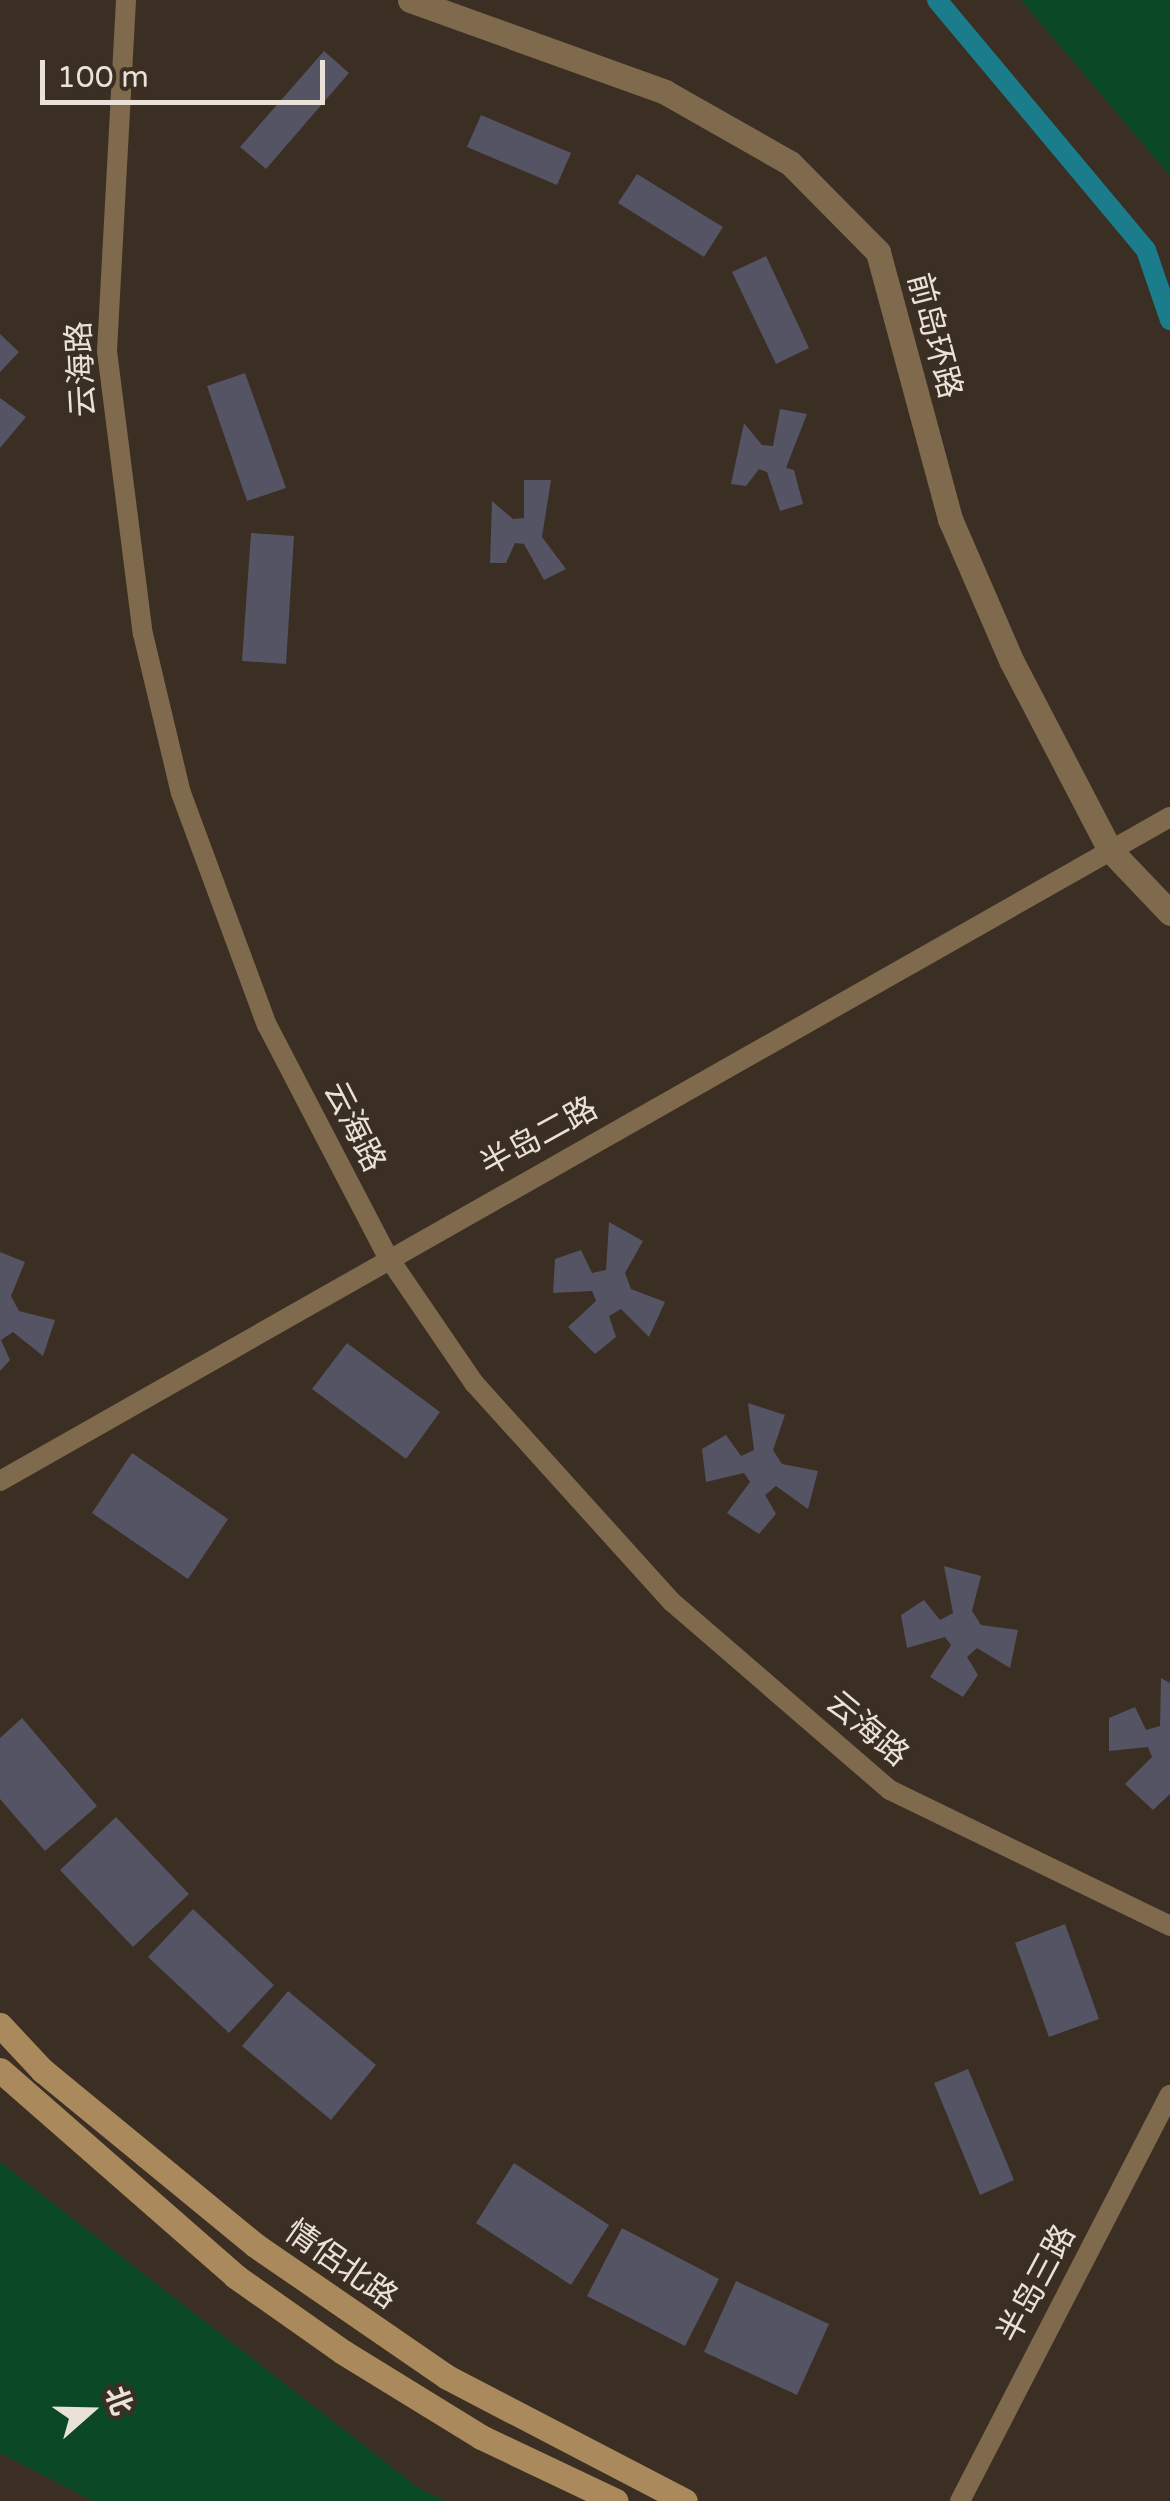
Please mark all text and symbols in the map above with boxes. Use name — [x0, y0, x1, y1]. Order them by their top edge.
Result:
scale bar — [45, 40, 330, 102]
text: 100 m — [57, 59, 149, 96]
street label: 前岛环路 — [899, 269, 969, 403]
street label: 云海路 — [60, 320, 104, 418]
street label: 云海路 — [315, 1076, 393, 1178]
street label: 半岛二路 — [474, 1089, 604, 1185]
street label: 云海路 — [818, 1683, 916, 1775]
street label: 情侶北路 — [278, 2213, 404, 2317]
street label: 半岛三路 — [990, 2218, 1084, 2350]
north arrow — [40, 2361, 140, 2461]
text: 北 — [97, 2382, 139, 2420]

